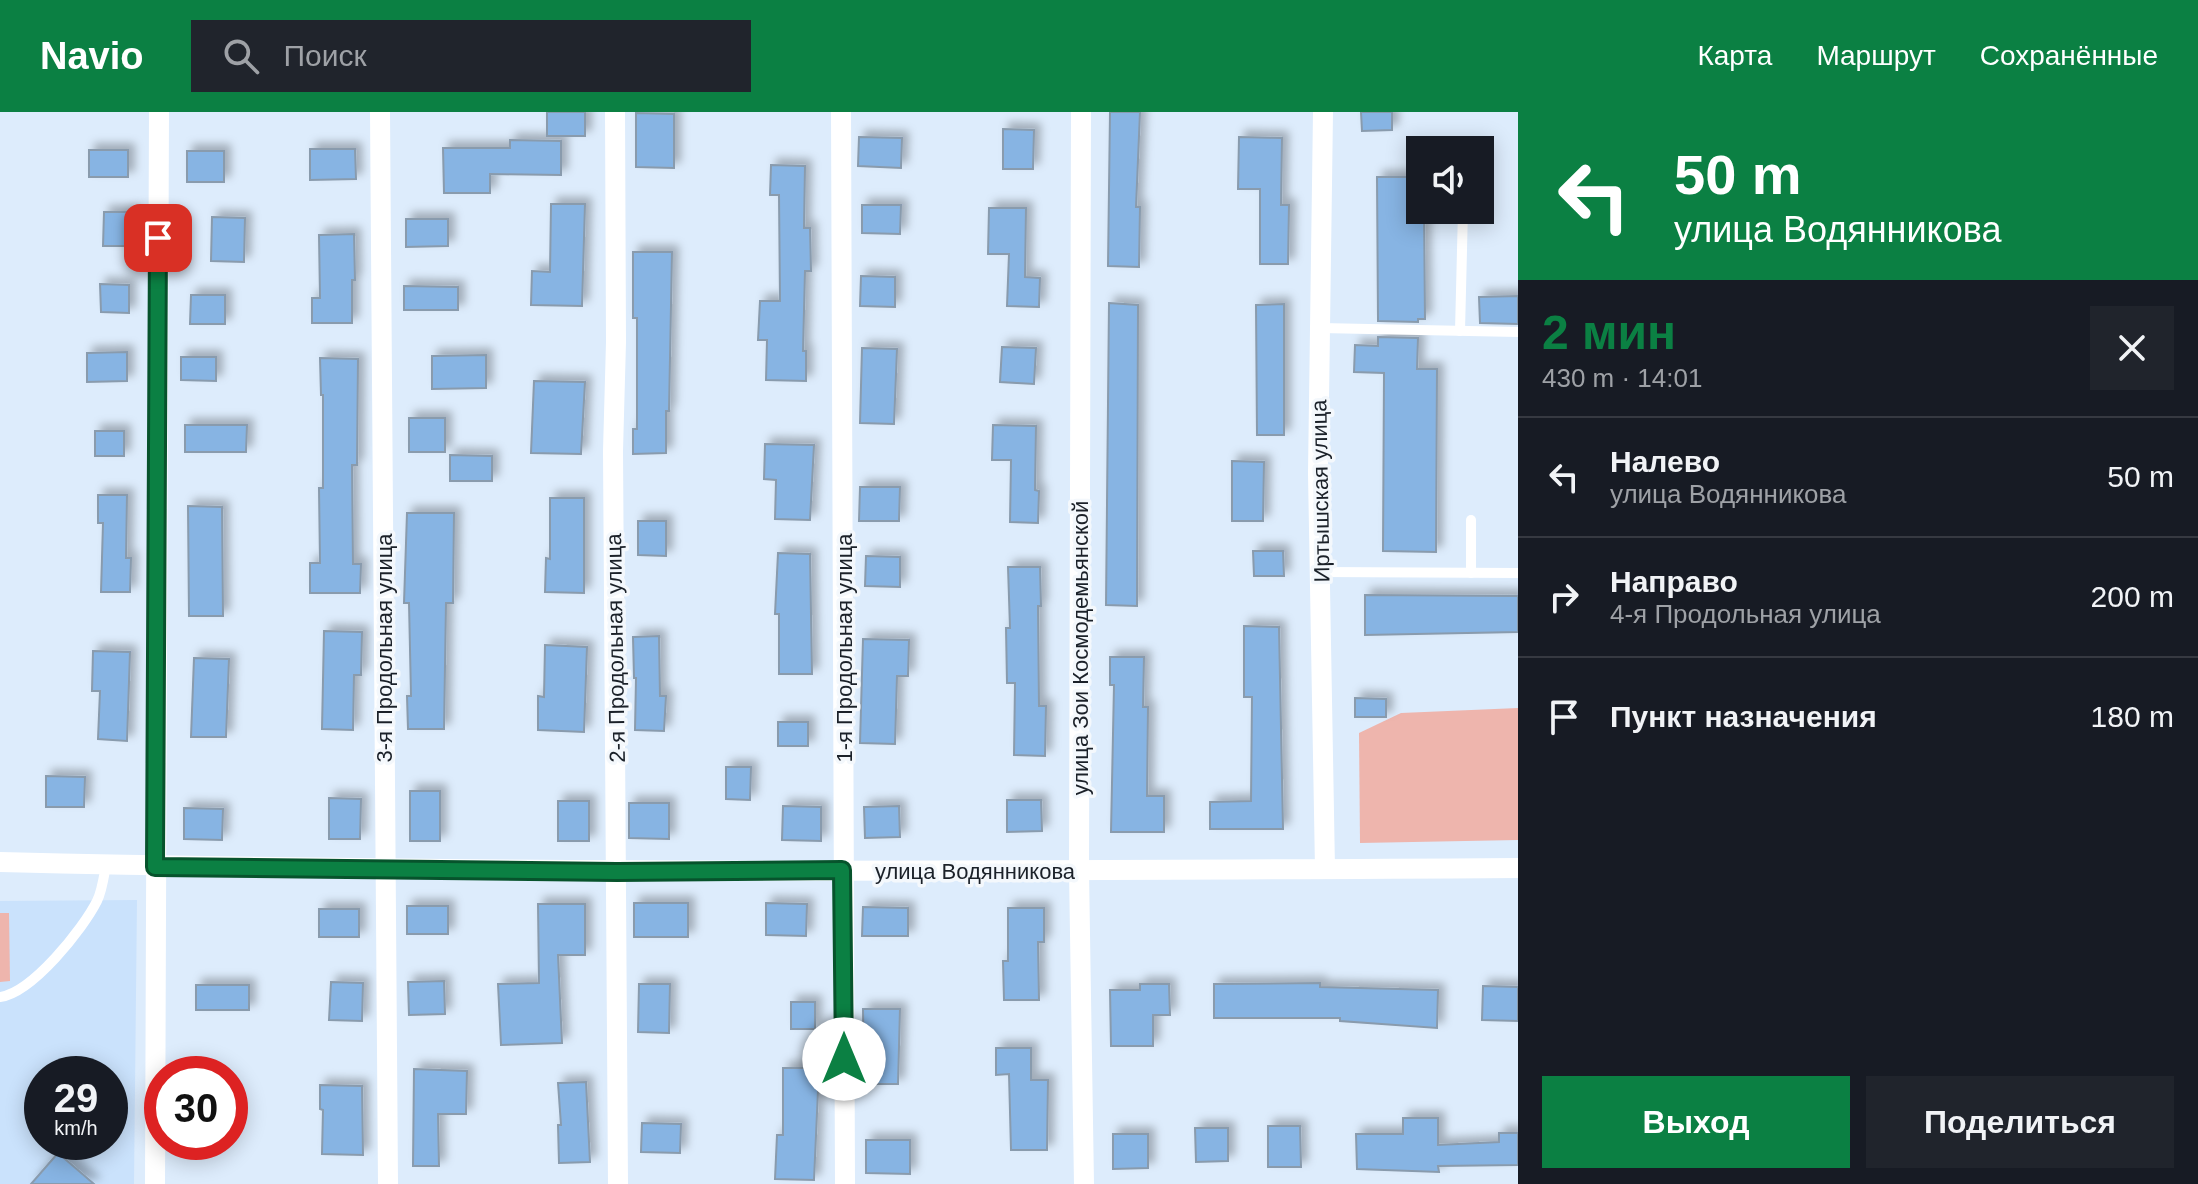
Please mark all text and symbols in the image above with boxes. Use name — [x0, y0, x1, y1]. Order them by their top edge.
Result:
search box — [191, 20, 751, 92]
icon: search — [219, 34, 263, 78]
text: Navio — [40, 35, 143, 77]
text: Поиск — [283, 39, 367, 72]
text: Карта — [1697, 40, 1772, 71]
text: Маршрут — [1816, 40, 1936, 71]
text: Сохранённые — [1980, 40, 2158, 71]
map controls — [1406, 136, 1494, 224]
button: sound — [1406, 136, 1494, 224]
text: 50 m — [1674, 143, 1802, 206]
icon: left — [1542, 144, 1646, 248]
pin — [124, 204, 192, 272]
text: улица Водянникова — [1674, 209, 2002, 250]
icon: arrive — [136, 216, 180, 260]
text: 2 мин — [1542, 306, 1676, 359]
button: close — [2090, 306, 2174, 390]
text: 430 m · 14:01 — [1542, 363, 1702, 393]
street label: Иртышская улица — [1306, 399, 1335, 583]
text: Налево — [1610, 445, 1720, 478]
icon: left — [1542, 455, 1586, 499]
text: 50 m — [2107, 460, 2174, 493]
text: улица Водянникова — [1610, 479, 1847, 509]
street label: улица Зои Космодемьянской — [1068, 501, 1093, 795]
street label: 2-я Продольная улица — [601, 532, 630, 763]
street label: 3-я Продольная улица — [372, 533, 397, 763]
street label: 1-я Продольная улица — [832, 533, 857, 763]
text: Направо — [1610, 565, 1738, 598]
icon: right — [1542, 575, 1586, 619]
text: 200 m — [2091, 580, 2174, 613]
text: 4-я Продольная улица — [1610, 599, 1881, 629]
icon: arrive — [1542, 695, 1586, 739]
text: Пункт назначения — [1610, 700, 1877, 733]
text: 180 m — [2091, 700, 2174, 733]
street label: улица Водянникова — [875, 859, 1076, 884]
position arrow — [802, 1017, 886, 1101]
speed limit sign: 30 — [144, 1056, 248, 1160]
text: 29 — [54, 1076, 98, 1120]
button: Выход — [1542, 1076, 1850, 1168]
button: Поделиться — [1866, 1076, 2174, 1168]
text: km/h — [54, 1117, 98, 1139]

